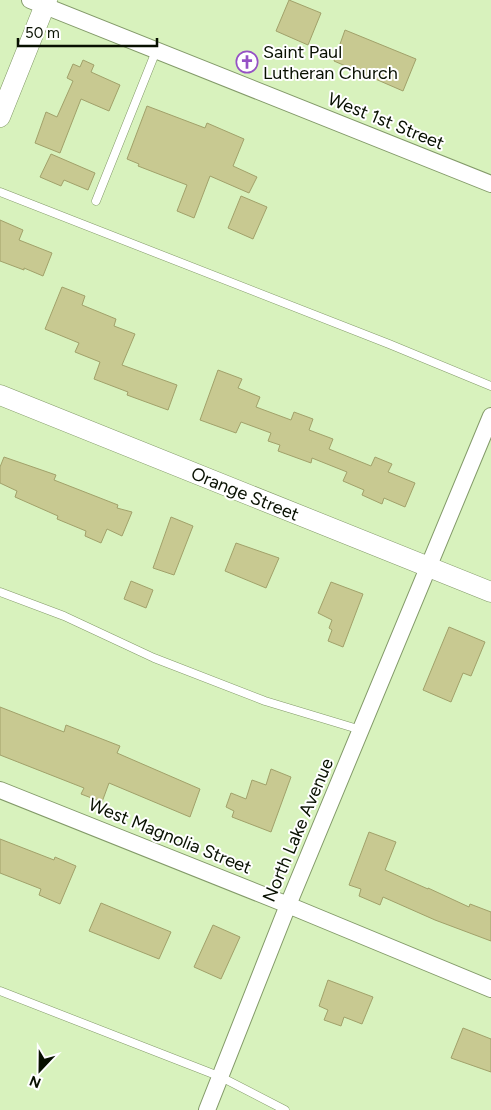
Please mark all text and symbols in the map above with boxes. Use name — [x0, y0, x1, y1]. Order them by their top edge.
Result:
scale bar — [18, 15, 156, 47]
text: 50 m — [25, 24, 60, 42]
place label: Saint Paul Lutheran Church — [263, 41, 398, 84]
church icon: Saint Paul Lutheran Church — [235, 50, 259, 74]
street label: West 1st Street — [325, 88, 448, 154]
street label: Orange Street — [188, 462, 302, 526]
street label: North Lake Avenue — [258, 755, 338, 905]
street label: West Magnolia Street — [85, 793, 255, 879]
north arrow — [15, 1045, 65, 1095]
text: N — [27, 1072, 44, 1091]

